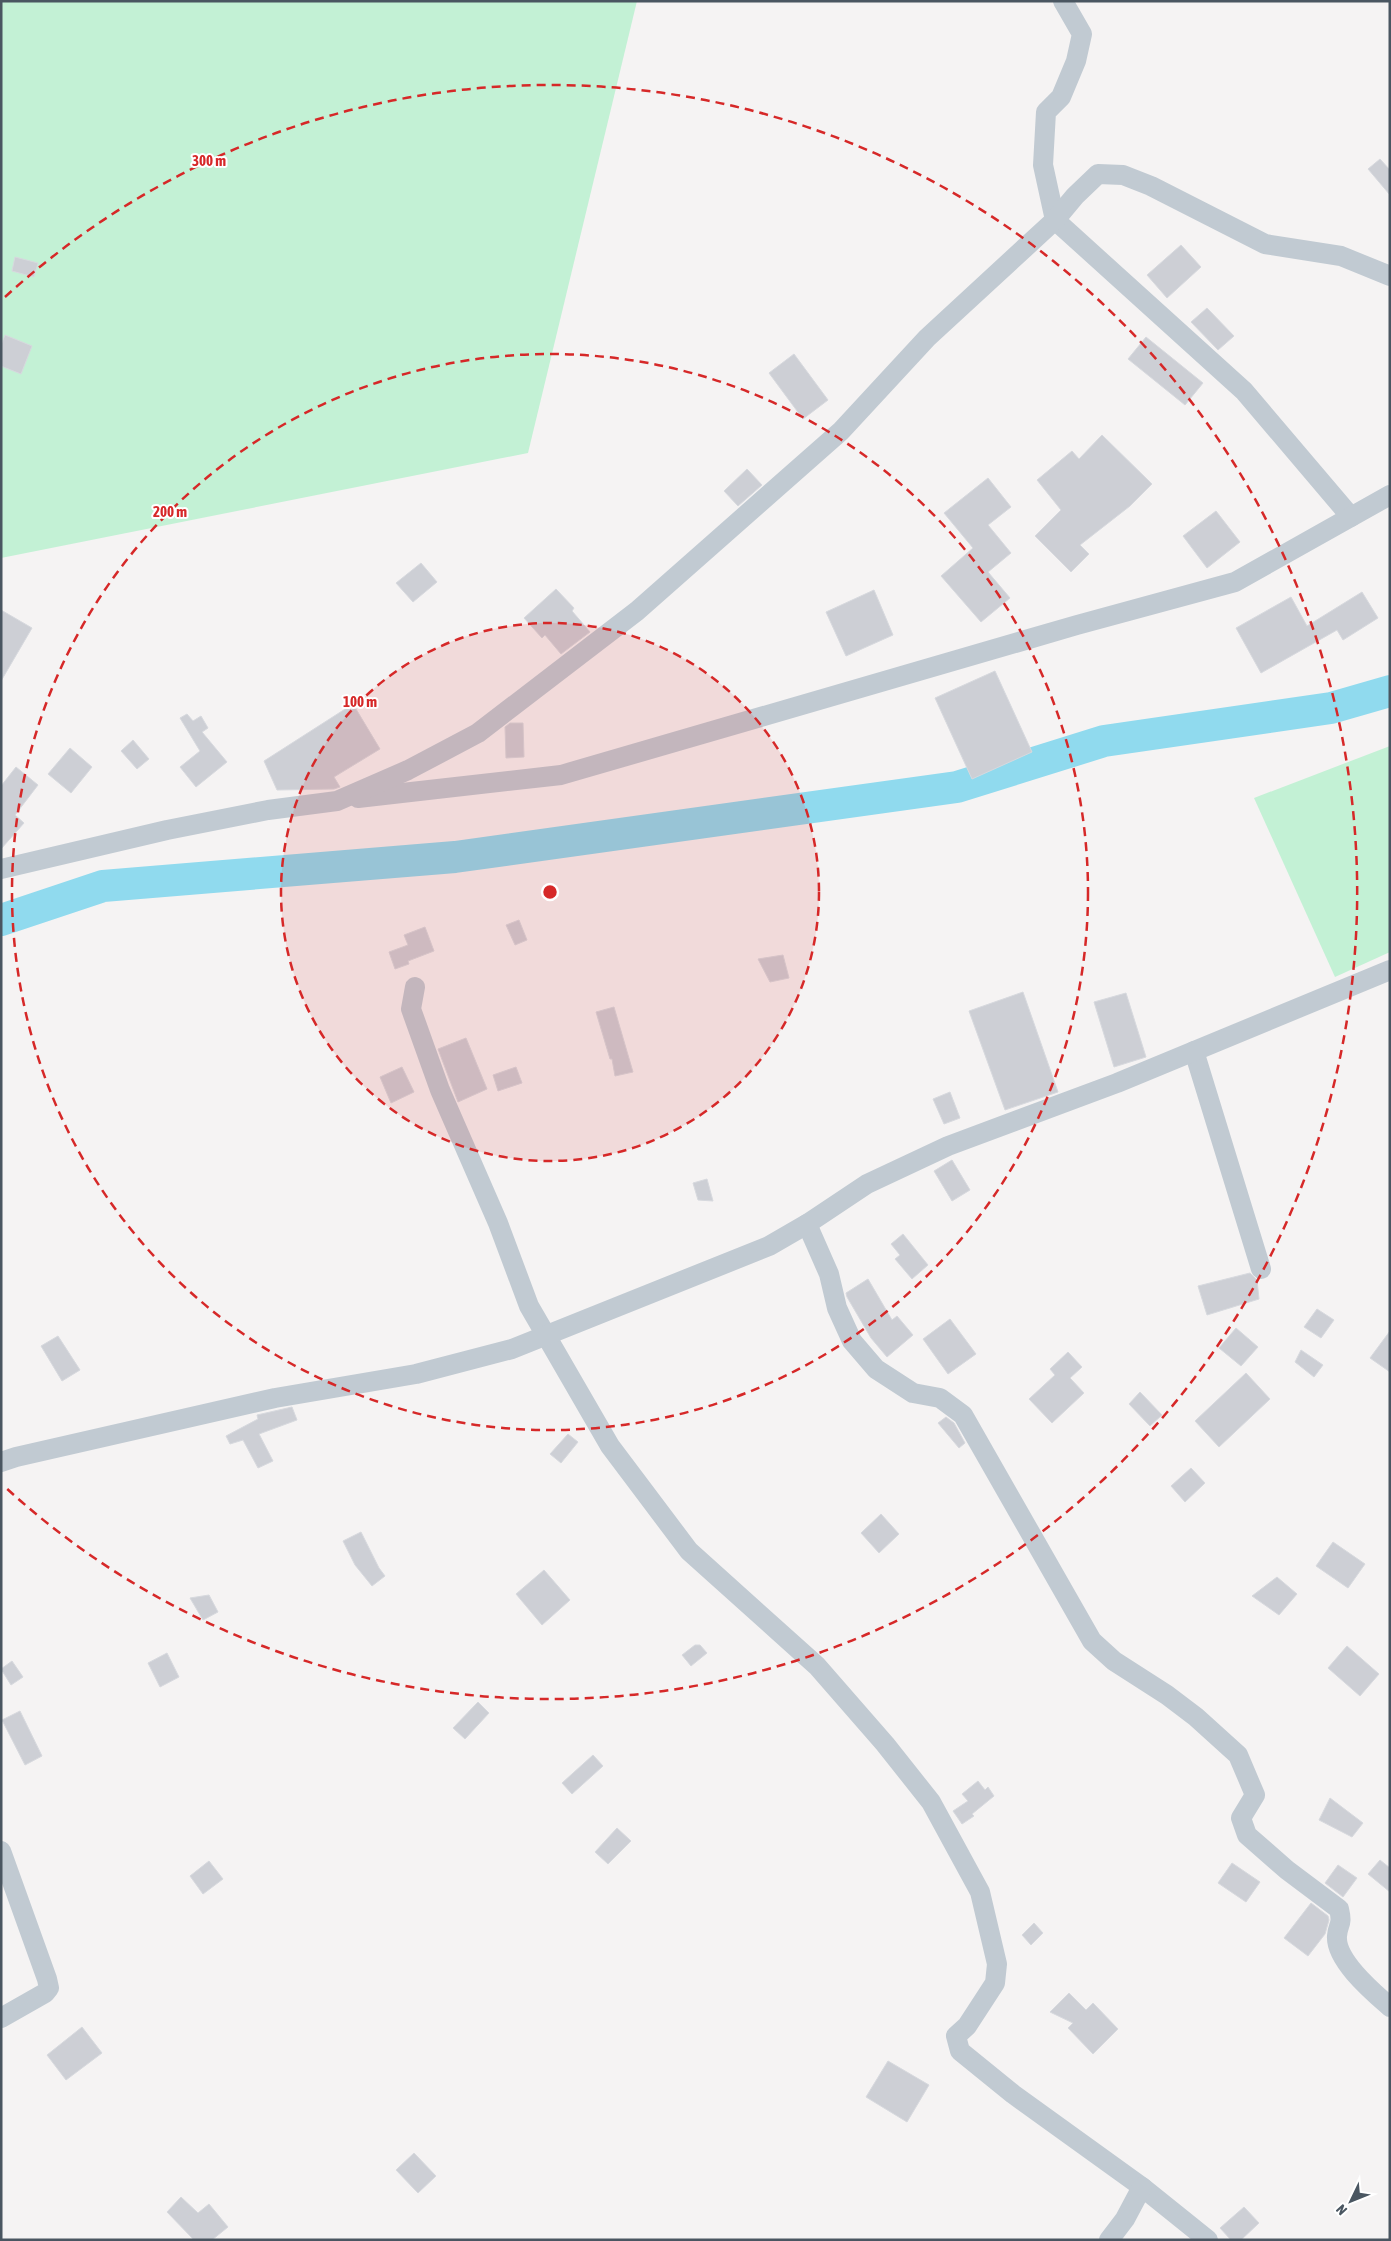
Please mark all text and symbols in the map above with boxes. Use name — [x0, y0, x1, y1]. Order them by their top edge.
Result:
text: 300 m — [192, 152, 226, 169]
text: 200 m — [153, 503, 187, 520]
text: 100 m — [343, 693, 377, 710]
centre of rings — [541, 883, 559, 901]
north arrow — [1326, 2176, 1376, 2226]
text: N — [1333, 2201, 1350, 2218]

